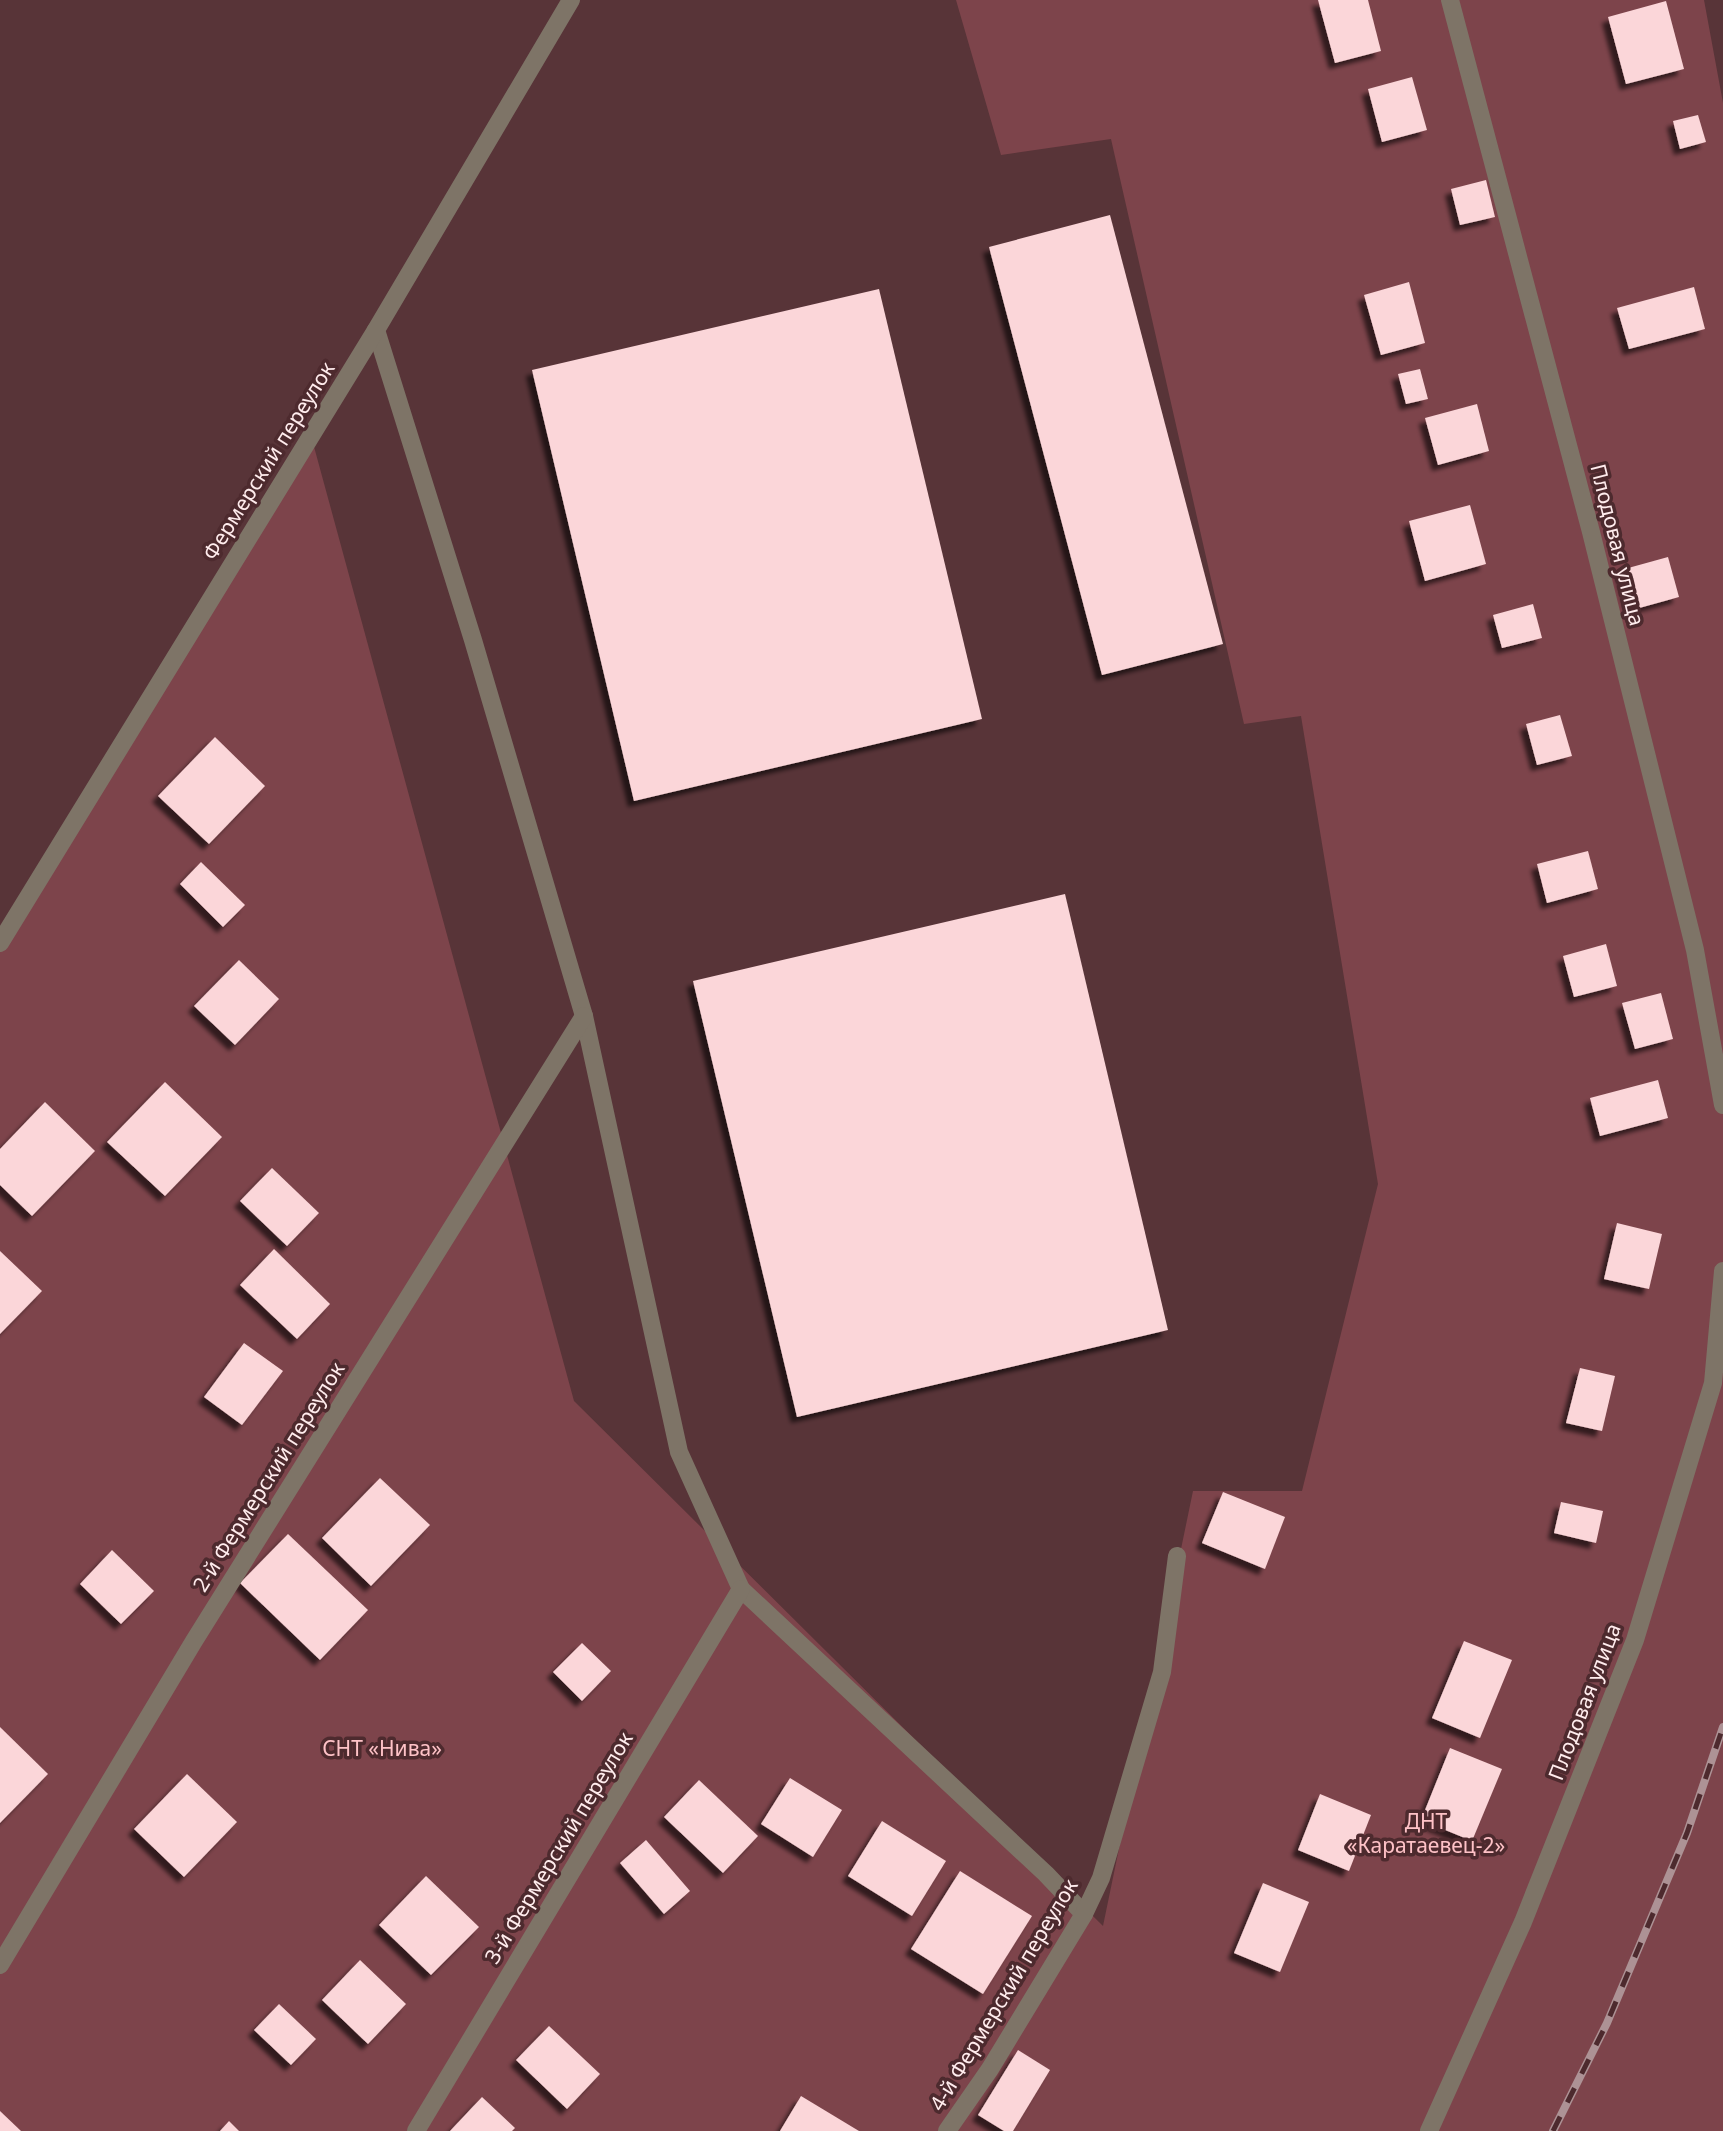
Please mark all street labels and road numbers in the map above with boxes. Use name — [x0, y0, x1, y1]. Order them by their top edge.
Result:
street label: Фермерский переулок — [196, 356, 341, 565]
street label: Плодовая улица — [1584, 461, 1652, 629]
street label: 2-й Фермерский переулок — [186, 1356, 350, 1597]
street label: Плодовая улица — [1541, 1619, 1627, 1784]
street label: 3-й Фермерский переулок — [478, 1726, 639, 1969]
street label: 4-й Фермерский переулок — [923, 1873, 1084, 2116]

